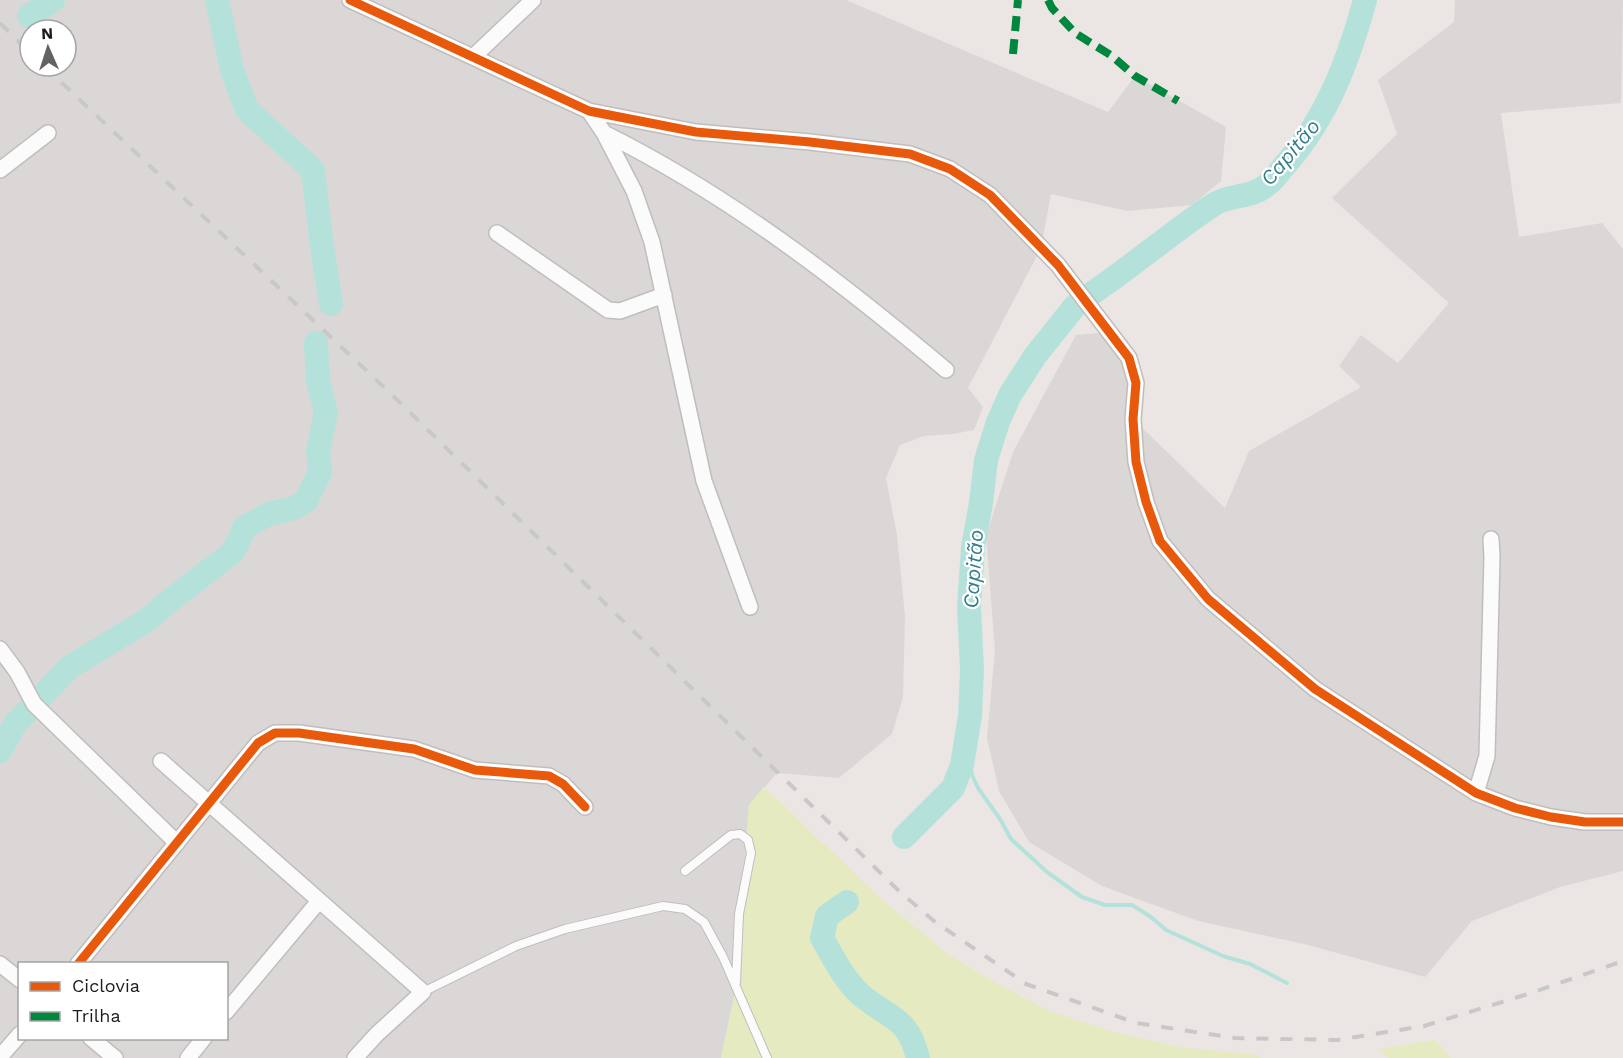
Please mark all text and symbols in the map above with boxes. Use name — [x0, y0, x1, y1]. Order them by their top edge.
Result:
north arrow — [18, 18, 78, 78]
text: N — [41, 24, 54, 43]
water label: Capitão — [1255, 114, 1325, 190]
water label: Capitão — [958, 529, 988, 609]
legend — [18, 962, 228, 1040]
text: Ciclovia — [72, 975, 140, 996]
text: Trilha — [72, 1005, 121, 1026]

